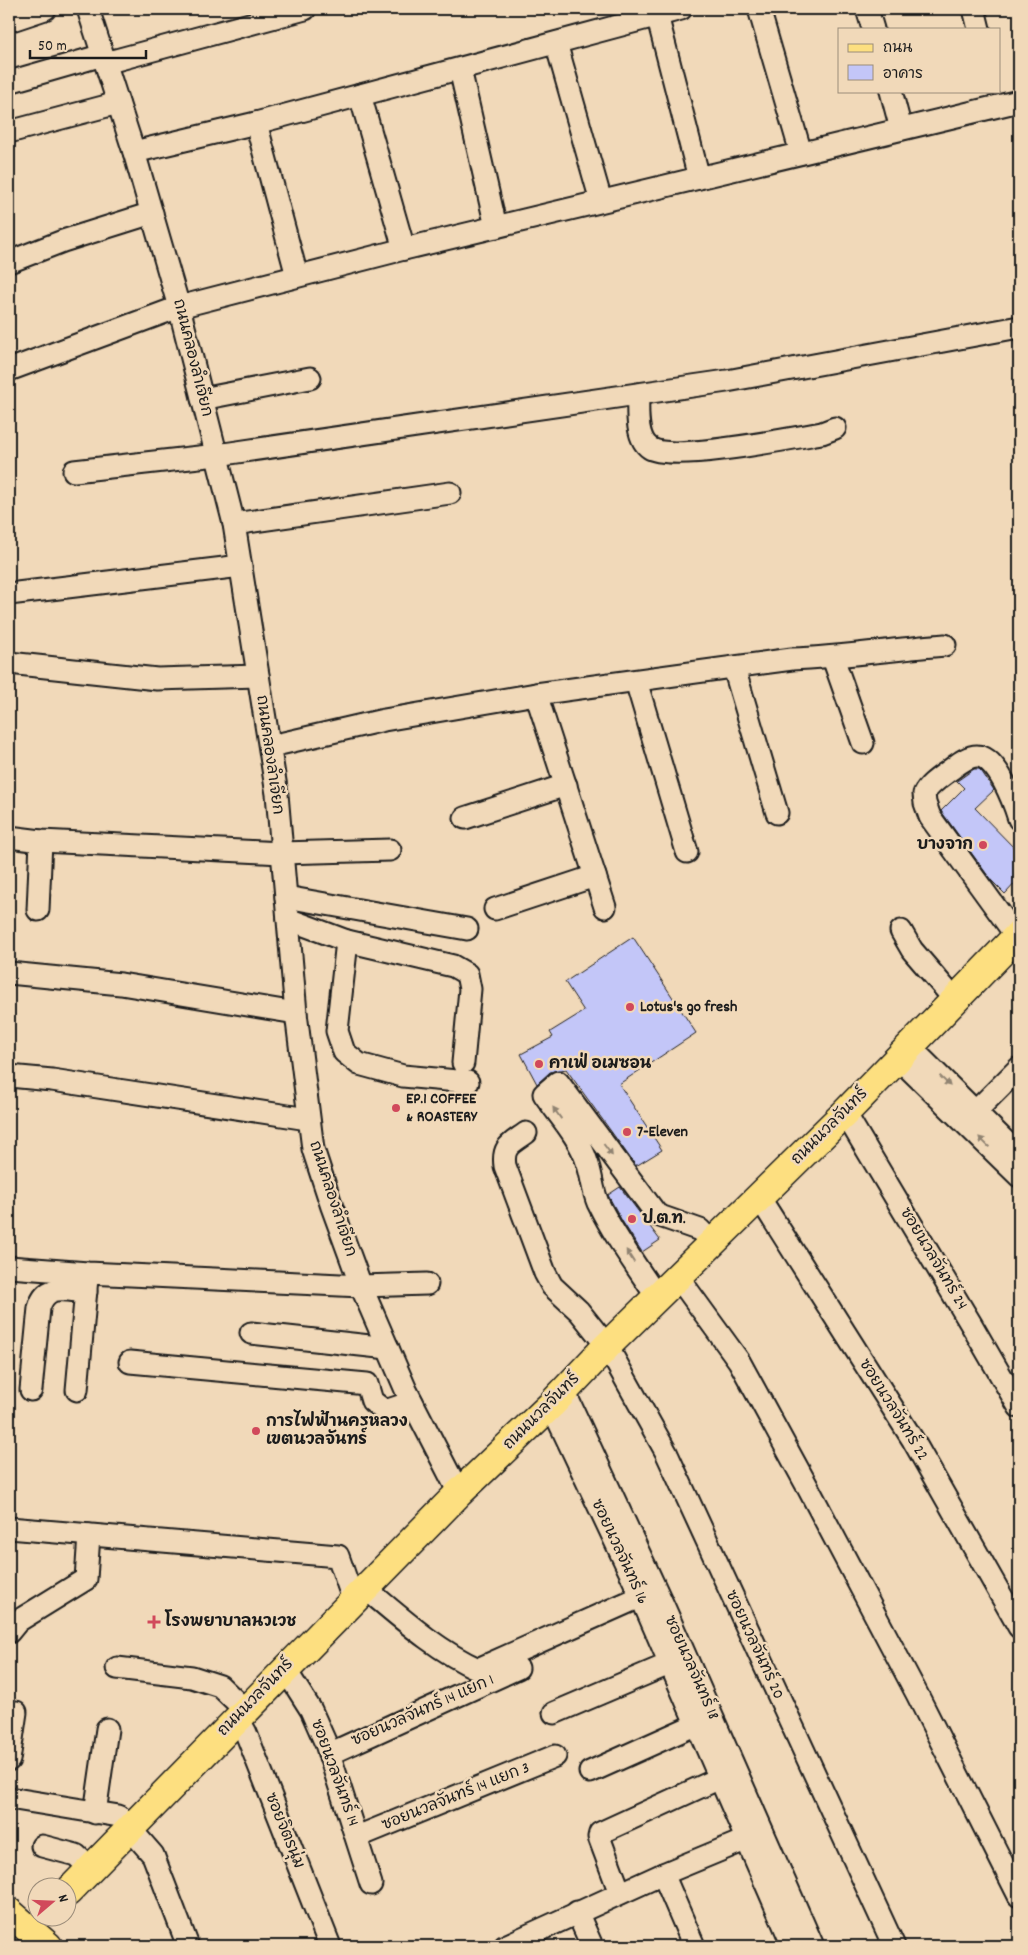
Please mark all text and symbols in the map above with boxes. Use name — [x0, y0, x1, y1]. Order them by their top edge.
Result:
scale bar — [30, 28, 146, 60]
legend — [838, 28, 1000, 92]
text: 50 m — [38, 36, 67, 58]
text: ถนน — [883, 38, 912, 60]
text: อาคาร — [883, 64, 923, 86]
street label: ถนนคลองลำเจียก — [166, 296, 219, 419]
street label: ถนนคลองลำเจียก — [249, 693, 290, 816]
place label: บางจาก — [917, 834, 973, 857]
marker: บางจาก — [977, 839, 989, 851]
place label: Lotus's go fresh — [640, 996, 737, 1019]
marker: Lotus's go fresh — [624, 1001, 636, 1013]
place label: คาเฟ่ อเมซอน — [549, 1052, 652, 1076]
marker: คาเฟ่ อเมซอน — [533, 1058, 545, 1070]
one-way arrow — [939, 1075, 951, 1087]
street label: ถนนนวลจันทร์ — [785, 1081, 874, 1171]
place label: EP.1 COFFEE & ROASTERY — [406, 1088, 478, 1129]
marker: EP.1 COFFEE & ROASTERY — [390, 1102, 402, 1114]
one-way arrow — [552, 1106, 562, 1120]
place label: 7-Eleven — [637, 1121, 688, 1144]
marker: 7-Eleven — [621, 1126, 633, 1138]
one-way arrow — [979, 1136, 991, 1148]
street label: ถนนคลองลำเจียก — [302, 1138, 363, 1260]
one-way arrow — [603, 1143, 613, 1157]
street label: ซอยนวลจันทร์ 24 — [893, 1202, 974, 1315]
place label: ป.ต.ท. — [642, 1208, 686, 1231]
marker: ป.ต.ท. — [626, 1213, 638, 1225]
one-way arrow — [625, 1250, 635, 1263]
street label: ซอยนวลจันทร์ 22 — [852, 1354, 935, 1465]
street label: ถนนนวลจันทร์ — [497, 1366, 586, 1456]
place label: การไฟฟ้านครหลวง เขตนวลจันทร์ — [266, 1409, 408, 1452]
marker: การไฟฟ้านครหลวง เขตนวลจันทร์ — [250, 1425, 262, 1437]
street label: ซอยนวลจันทร์ 16 — [585, 1495, 655, 1608]
street label: ซอยนวลจันทร์ 20 — [719, 1586, 791, 1703]
place label: โรงพยาบาลนวเวช — [164, 1609, 296, 1634]
street label: ซอยนวลจันทร์ 18 — [658, 1611, 726, 1724]
marker: โรงพยาบาลนวเวช — [147, 1615, 161, 1629]
street label: ถนนนวลจันทร์ — [211, 1652, 300, 1742]
street label: ซอยนวลจันทร์ 14 แยก 1 — [347, 1667, 498, 1753]
street label: ซอยนวลจันทร์ 14 — [304, 1716, 366, 1830]
street label: ซอยนวลจันทร์ 14 แยก 3 — [378, 1755, 533, 1837]
street label: ซอยจิตรนุ่ม — [258, 1789, 311, 1872]
north arrow — [28, 1878, 78, 1928]
text: N — [52, 1892, 73, 1905]

